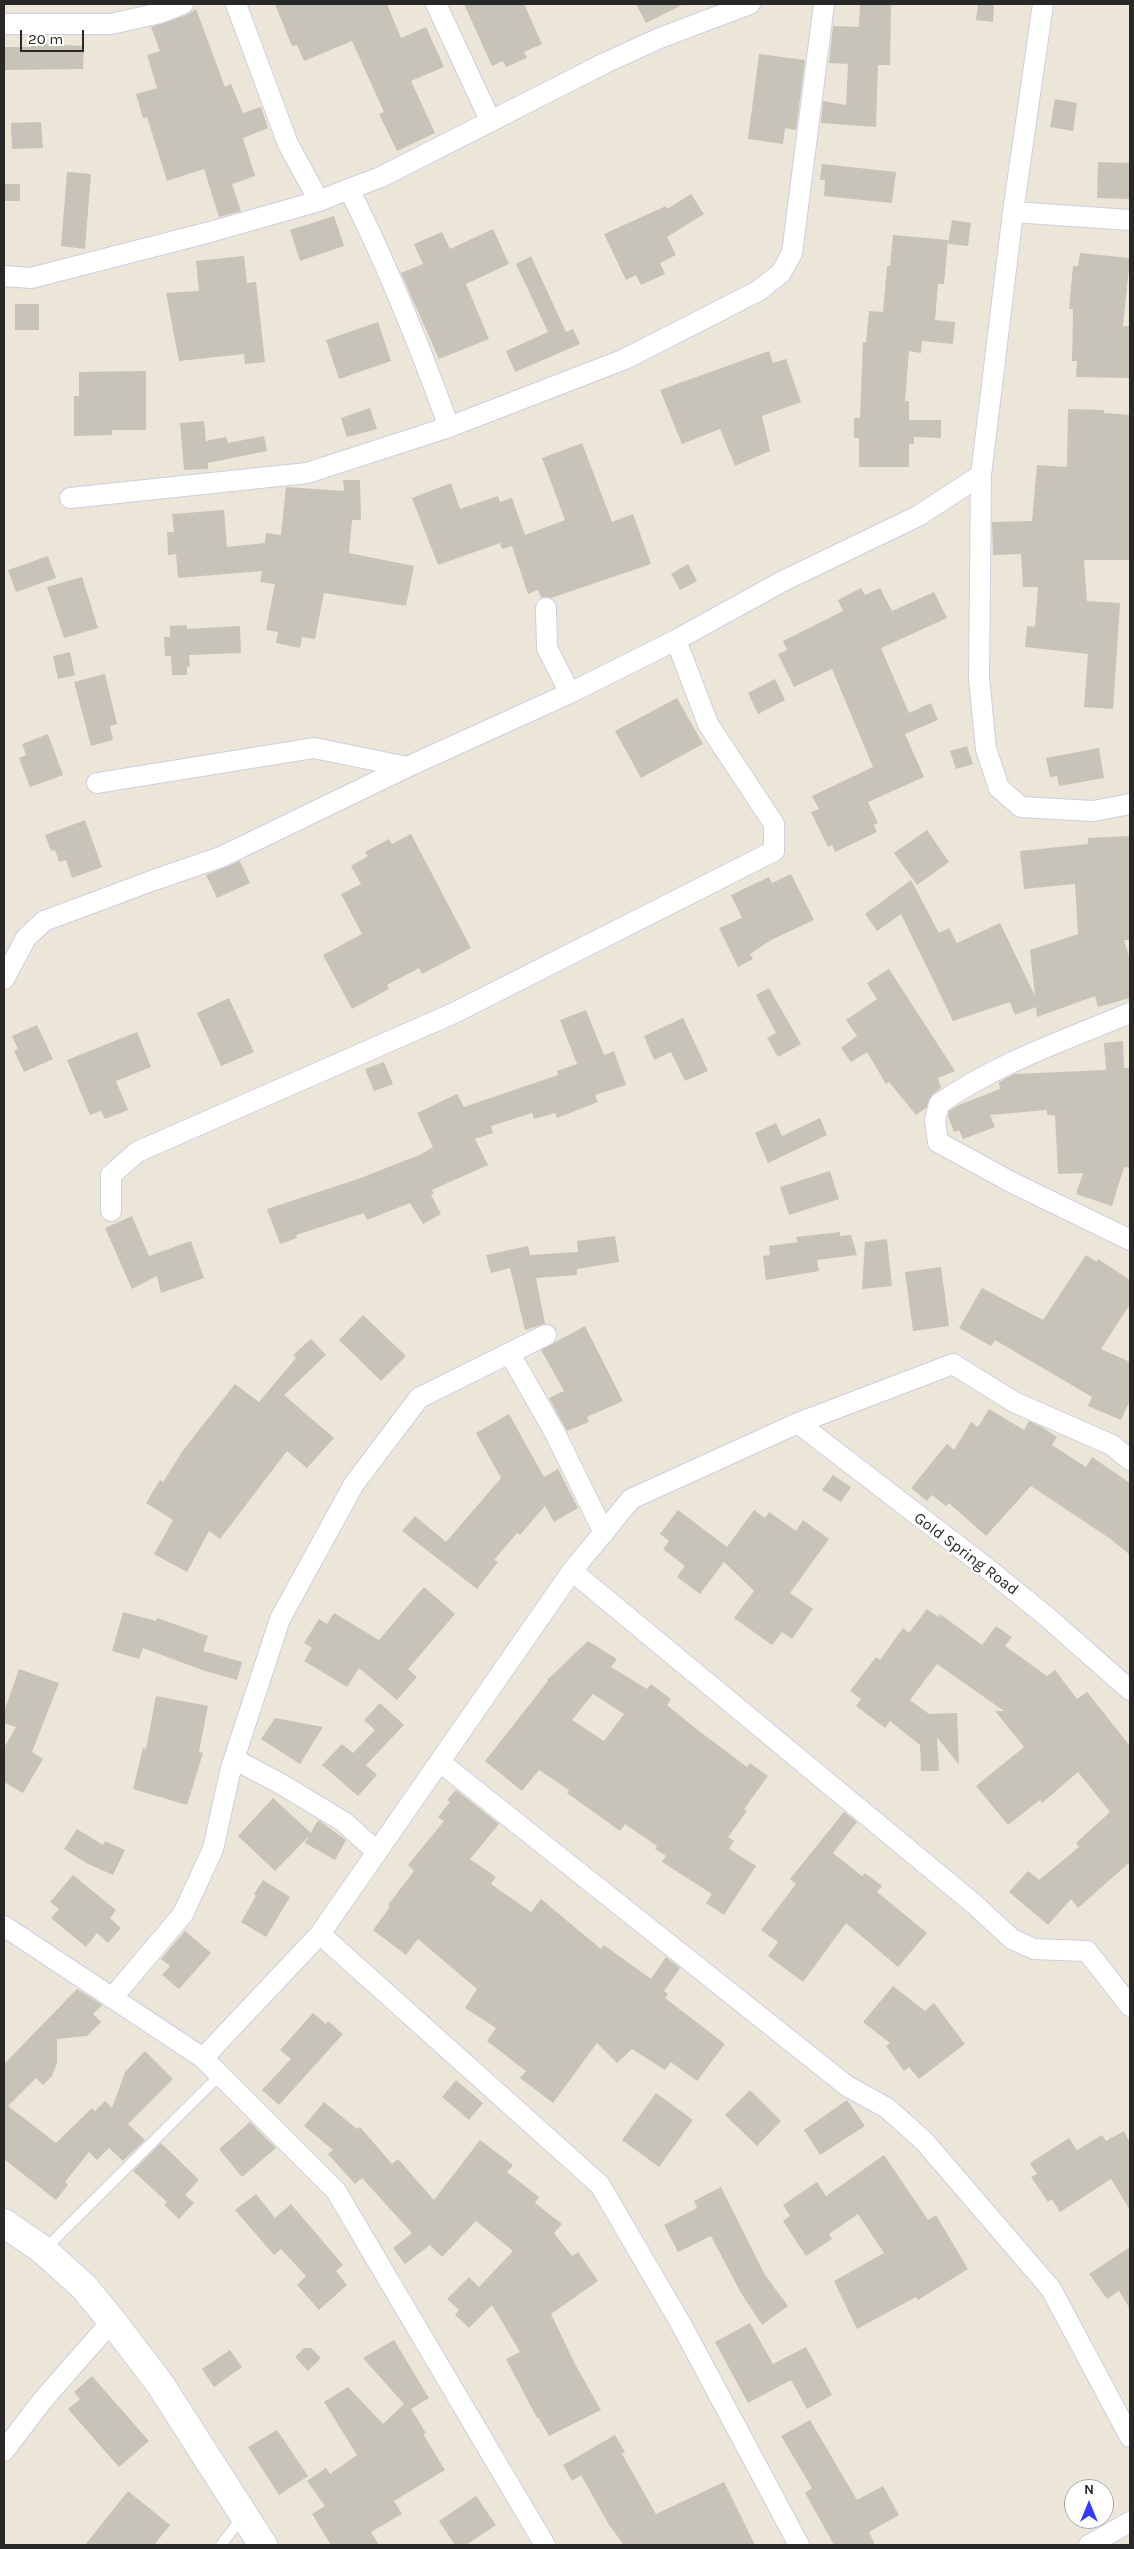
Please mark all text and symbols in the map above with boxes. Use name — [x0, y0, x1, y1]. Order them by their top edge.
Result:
scale bar — [22, 20, 86, 52]
text: 20 m — [28, 30, 63, 48]
street label: Gold Spring Road — [910, 1509, 1022, 1599]
north arrow — [1064, 2479, 1114, 2529]
text: N — [1084, 2481, 1094, 2498]

